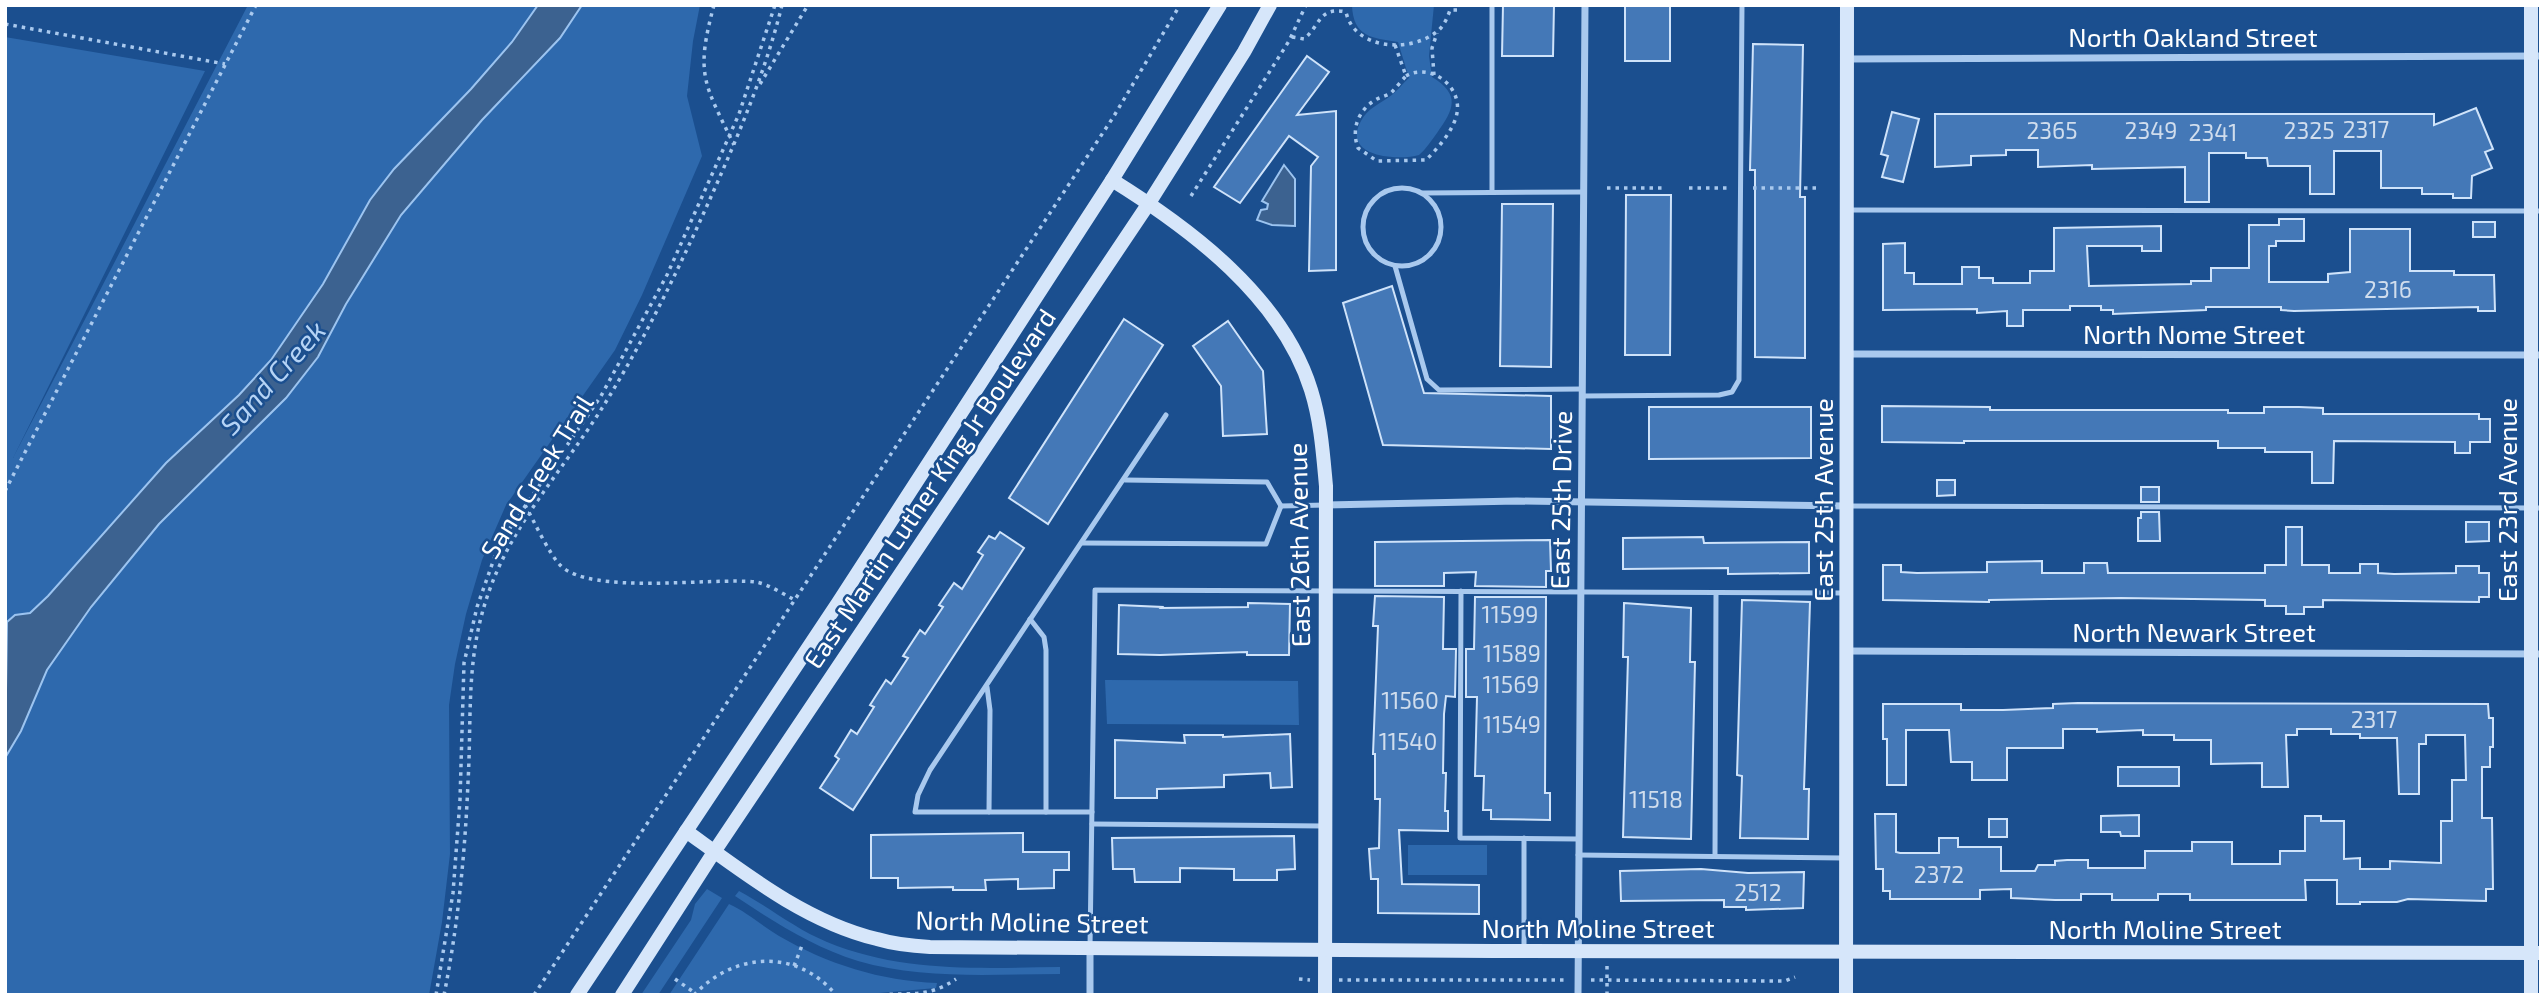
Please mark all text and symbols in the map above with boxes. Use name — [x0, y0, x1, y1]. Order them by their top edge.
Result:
street label: North Oakland Street — [2068, 21, 2318, 52]
house number: 2317 — [2343, 115, 2390, 143]
house number: 2365 — [2026, 116, 2078, 144]
house number: 2349 — [2124, 116, 2178, 144]
house number: 2325 — [2284, 116, 2334, 144]
house number: 2341 — [2188, 118, 2238, 146]
house number: 2316 — [2364, 275, 2412, 303]
street label: East Martin Luther King Jr Boulevard — [797, 302, 1061, 674]
water label: Sand Creek — [212, 313, 332, 441]
street label: North Nome Street — [2083, 318, 2305, 349]
street label: Sand Creek Trail — [473, 388, 599, 564]
street label: East 25th Avenue — [1807, 398, 1838, 602]
street label: East 23rd Avenue — [2491, 398, 2522, 602]
street label: East 25th Drive — [1543, 410, 1577, 590]
street label: East 26th Avenue — [1281, 442, 1315, 648]
house number: 11599 — [1482, 600, 1538, 628]
street label: North Newark Street — [2072, 616, 2316, 647]
house number: 11589 — [1483, 639, 1541, 667]
house number: 11569 — [1483, 670, 1539, 698]
house number: 11560 — [1381, 686, 1439, 714]
house number: 2317 — [2351, 705, 2398, 733]
house number: 11549 — [1483, 710, 1541, 738]
house number: 11540 — [1379, 727, 1437, 755]
house number: 11518 — [1629, 785, 1683, 813]
house number: 2372 — [1914, 860, 1964, 888]
house number: 2512 — [1734, 878, 1782, 906]
street label: North Moline Street — [915, 903, 1149, 939]
street label: North Moline Street — [1481, 912, 1715, 943]
street label: North Moline Street — [2048, 913, 2282, 944]

